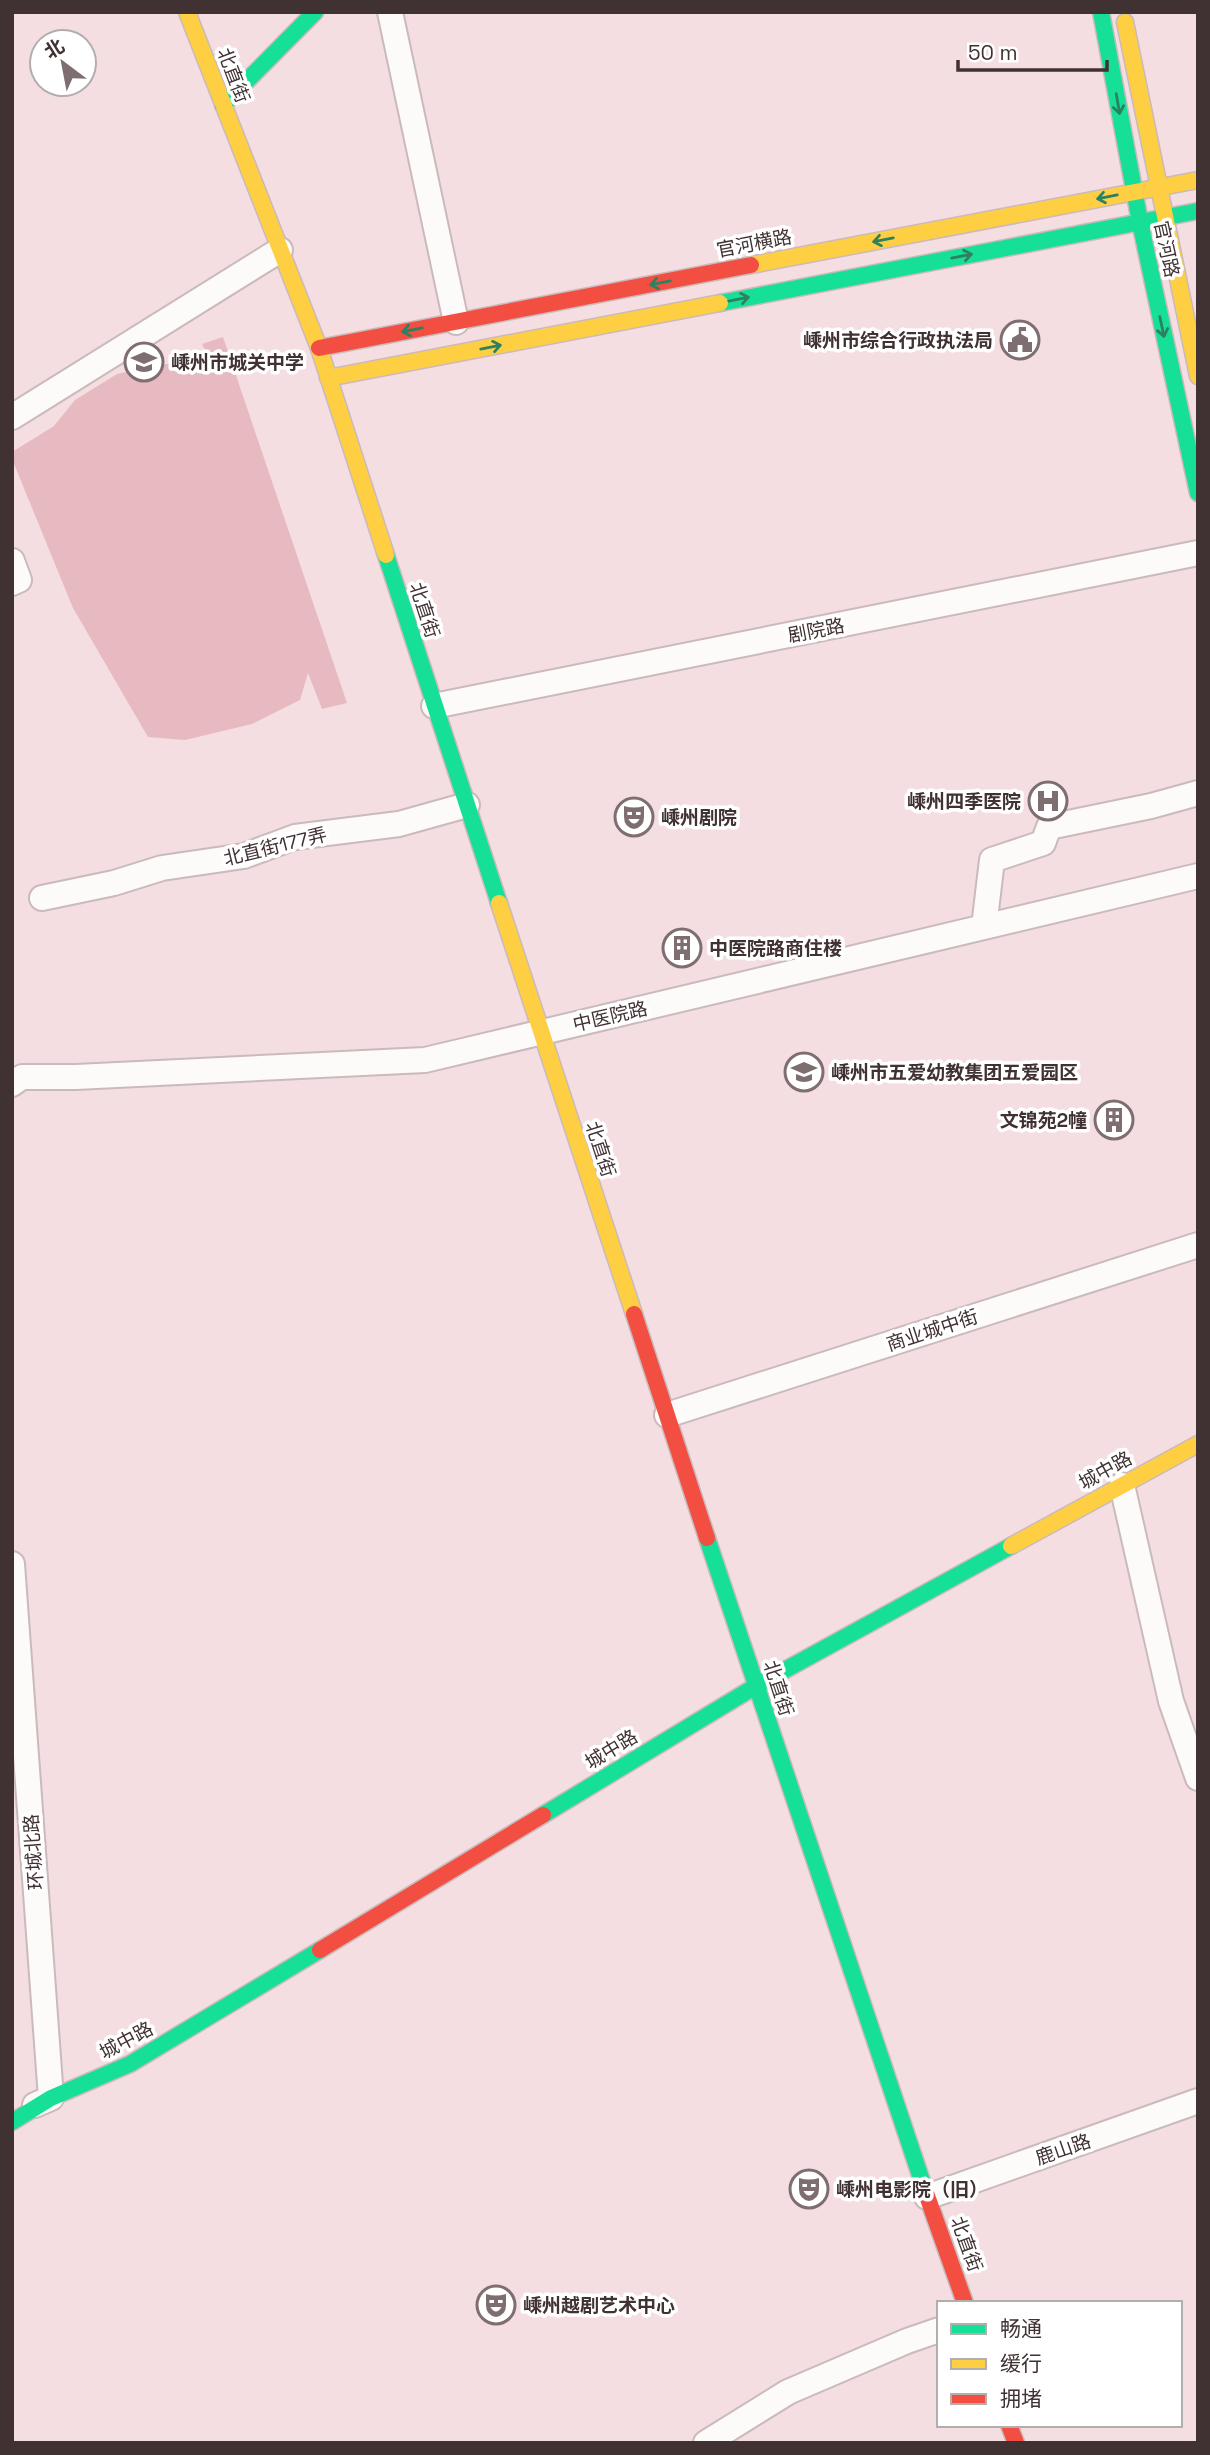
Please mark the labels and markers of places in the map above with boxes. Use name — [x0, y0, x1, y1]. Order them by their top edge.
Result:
public building icon: 嵊州市综合行政执法局 — [999, 319, 1041, 361]
place label: 嵊州市综合行政执法局 — [803, 328, 993, 353]
school or university icon: 嵊州市城关中学 — [123, 341, 165, 383]
place label: 嵊州市城关中学 — [171, 350, 304, 375]
hospital icon: 嵊州四季医院 — [1027, 780, 1069, 822]
place label: 嵊州四季医院 — [907, 789, 1021, 814]
theatre icon: 嵊州剧院 — [613, 796, 655, 838]
place label: 嵊州剧院 — [661, 805, 737, 830]
building icon: 中医院路商住楼 — [661, 927, 703, 969]
place label: 中医院路商住楼 — [709, 936, 842, 961]
school or university icon: 嵊州市五爱幼教集团五爱园区 — [783, 1051, 825, 1093]
place label: 嵊州市五爱幼教集团五爱园区 — [831, 1060, 1078, 1085]
building icon: 文锦苑2幢 — [1093, 1099, 1135, 1141]
place label: 文锦苑2幢 — [1000, 1108, 1087, 1133]
theatre icon: 嵊州电影院（旧） — [788, 2168, 830, 2210]
place label: 嵊州电影院（旧） — [836, 2177, 988, 2202]
theatre icon: 嵊州越剧艺术中心 — [475, 2284, 517, 2326]
place label: 嵊州越剧艺术中心 — [523, 2293, 675, 2318]

